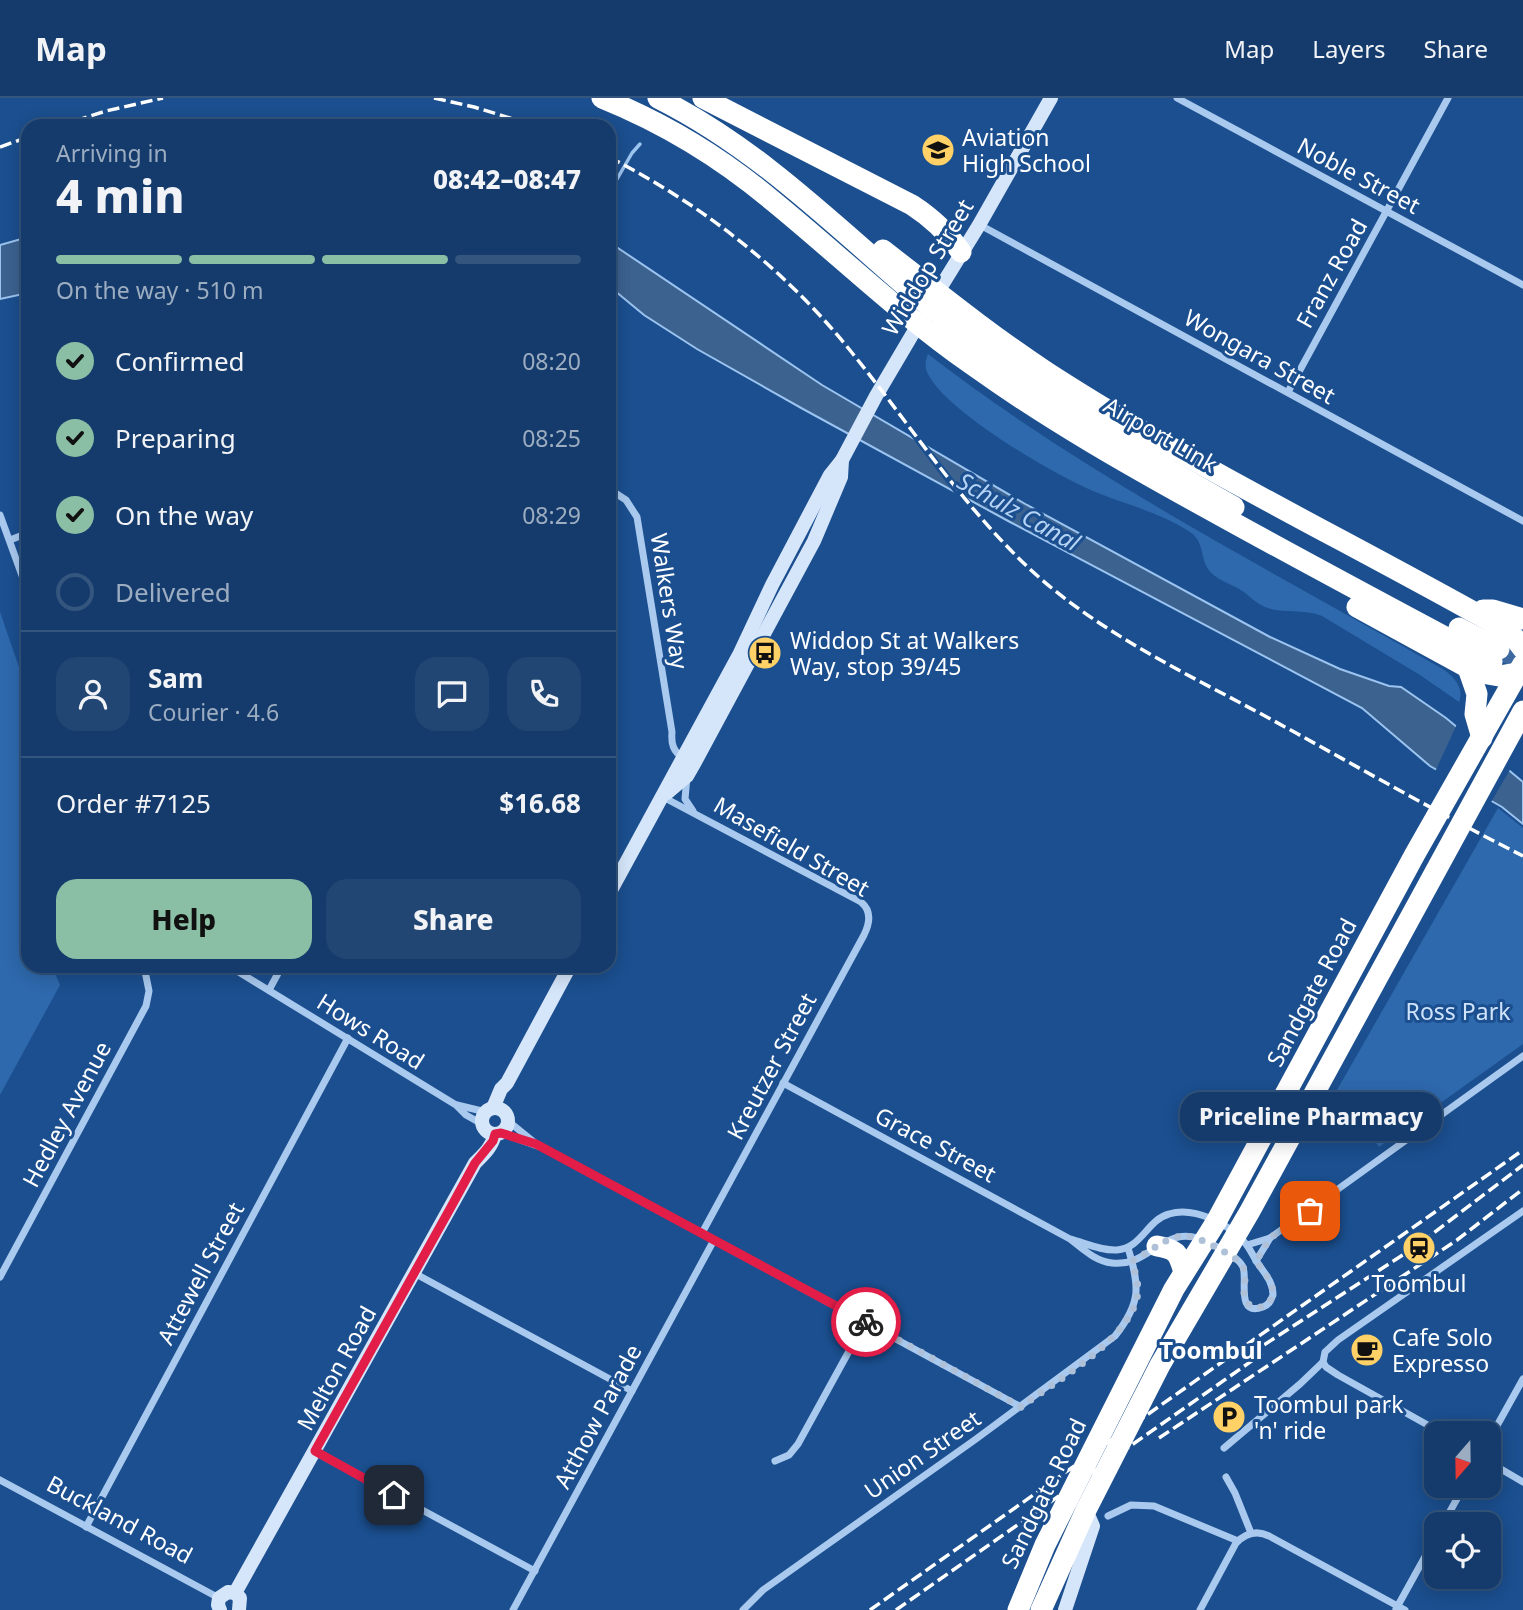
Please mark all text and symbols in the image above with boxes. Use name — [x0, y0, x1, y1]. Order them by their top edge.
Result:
text: Map — [35, 26, 107, 71]
text: Map — [1224, 32, 1274, 65]
text: Layers — [1312, 32, 1386, 65]
text: Share — [1424, 32, 1488, 65]
place label: Aviation High School — [962, 121, 1091, 179]
street label: Noble Street — [1292, 129, 1426, 221]
school or university icon: Aviation High School — [919, 131, 957, 169]
text: Arriving in — [56, 137, 168, 169]
text: 08:42–08:47 — [433, 161, 581, 197]
text: 4 min — [56, 164, 185, 226]
street label: Widdop Street — [874, 193, 980, 341]
street label: Franz Road — [1288, 213, 1374, 333]
text: On the way · 510 m — [56, 274, 263, 306]
street label: Wongara Street — [1179, 301, 1341, 411]
icon: check — [56, 342, 94, 380]
text: Confirmed — [115, 343, 245, 379]
text: 08:20 — [522, 345, 581, 377]
street label: Airport Link — [1098, 389, 1224, 480]
icon: check — [56, 419, 94, 457]
text: Preparing — [115, 420, 236, 456]
text: 08:25 — [522, 422, 581, 454]
water label: Schulz Canal — [952, 464, 1087, 559]
icon: check — [56, 496, 94, 534]
text: On the way — [115, 497, 253, 533]
text: 08:29 — [522, 499, 581, 531]
street label: Walkers Way — [643, 531, 697, 671]
text: Delivered — [115, 574, 231, 610]
place label: Widdop St at Walkers Way, stop 39/45 — [790, 624, 1019, 682]
bus stop icon: Widdop St at Walkers Way, stop 39/45 — [746, 634, 784, 672]
button: person — [56, 657, 130, 731]
button: chat — [415, 657, 489, 731]
button: phone — [507, 657, 581, 731]
text: Sam — [148, 660, 203, 696]
text: Courier · 4.6 — [148, 696, 279, 728]
text: Order #7125 — [56, 785, 211, 821]
text: $16.68 — [499, 785, 581, 821]
street label: Masefield Street — [708, 788, 876, 904]
button: Help — [56, 879, 312, 959]
button: Share — [326, 879, 581, 959]
street label: Sandgate Road — [1259, 912, 1363, 1072]
street label: Hows Road — [311, 985, 431, 1077]
street label: Kreutzer Street — [719, 987, 823, 1145]
park label: Ross Park — [1406, 995, 1511, 1027]
street label: Hedley Avenue — [14, 1035, 118, 1193]
callout: Priceline Pharmacy — [1179, 1092, 1441, 1141]
street label: Grace Street — [870, 1099, 1002, 1189]
text: Priceline Pharmacy — [1199, 1100, 1423, 1132]
pin — [1280, 1181, 1340, 1241]
icon: bag — [1291, 1192, 1329, 1230]
street label: Attewell Street — [149, 1196, 251, 1350]
station icon: Toombul — [1400, 1229, 1438, 1267]
place label: Toombul — [1372, 1267, 1466, 1299]
courier — [831, 1287, 901, 1357]
street label: Melton Road — [289, 1300, 383, 1436]
icon: bike — [847, 1303, 885, 1341]
place label: Cafe Solo Expresso — [1392, 1321, 1493, 1379]
cafe icon: Cafe Solo Expresso — [1348, 1331, 1386, 1369]
district label: Toombul — [1159, 1333, 1263, 1366]
street label: Atthow Parade — [546, 1338, 648, 1494]
place label: Toombul park 'n' ride — [1254, 1388, 1404, 1446]
parking icon: Toombul park 'n' ride — [1210, 1398, 1248, 1436]
street label: Union Street — [857, 1402, 987, 1506]
street label: Sandgate Road — [993, 1413, 1093, 1573]
north arrow — [1424, 1421, 1502, 1498]
map controls — [1424, 1421, 1501, 1589]
pin — [364, 1465, 424, 1525]
street label: Buckland Road — [41, 1467, 199, 1571]
icon: home — [375, 1476, 413, 1514]
button: locate — [1424, 1512, 1501, 1589]

